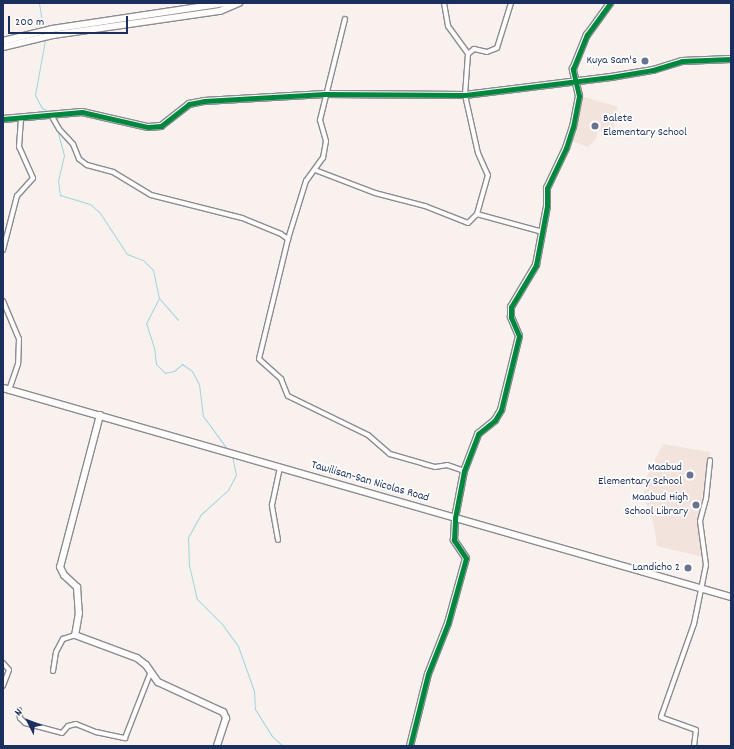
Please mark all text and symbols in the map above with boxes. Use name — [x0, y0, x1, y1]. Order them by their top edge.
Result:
scale bar — [10, 8, 130, 34]
text: 200 m — [15, 14, 44, 31]
place label: Kuya Sam's — [586, 54, 637, 68]
marker: Kuya Sam's — [640, 56, 650, 66]
place label: Balete Elementary School — [603, 112, 687, 140]
marker: Balete Elementary School — [590, 121, 600, 131]
street label: Tawilisan-San Nicolas Road — [309, 458, 431, 506]
place label: Maabud Elementary School — [598, 461, 682, 489]
marker: Maabud Elementary School — [685, 470, 695, 480]
place label: Maabud High School Library — [624, 491, 688, 519]
marker: Maabud High School Library — [691, 500, 701, 510]
place label: Landicho 2 — [632, 561, 680, 575]
marker: Landicho 2 — [683, 563, 693, 573]
north arrow — [8, 701, 48, 741]
text: N — [11, 706, 27, 720]

